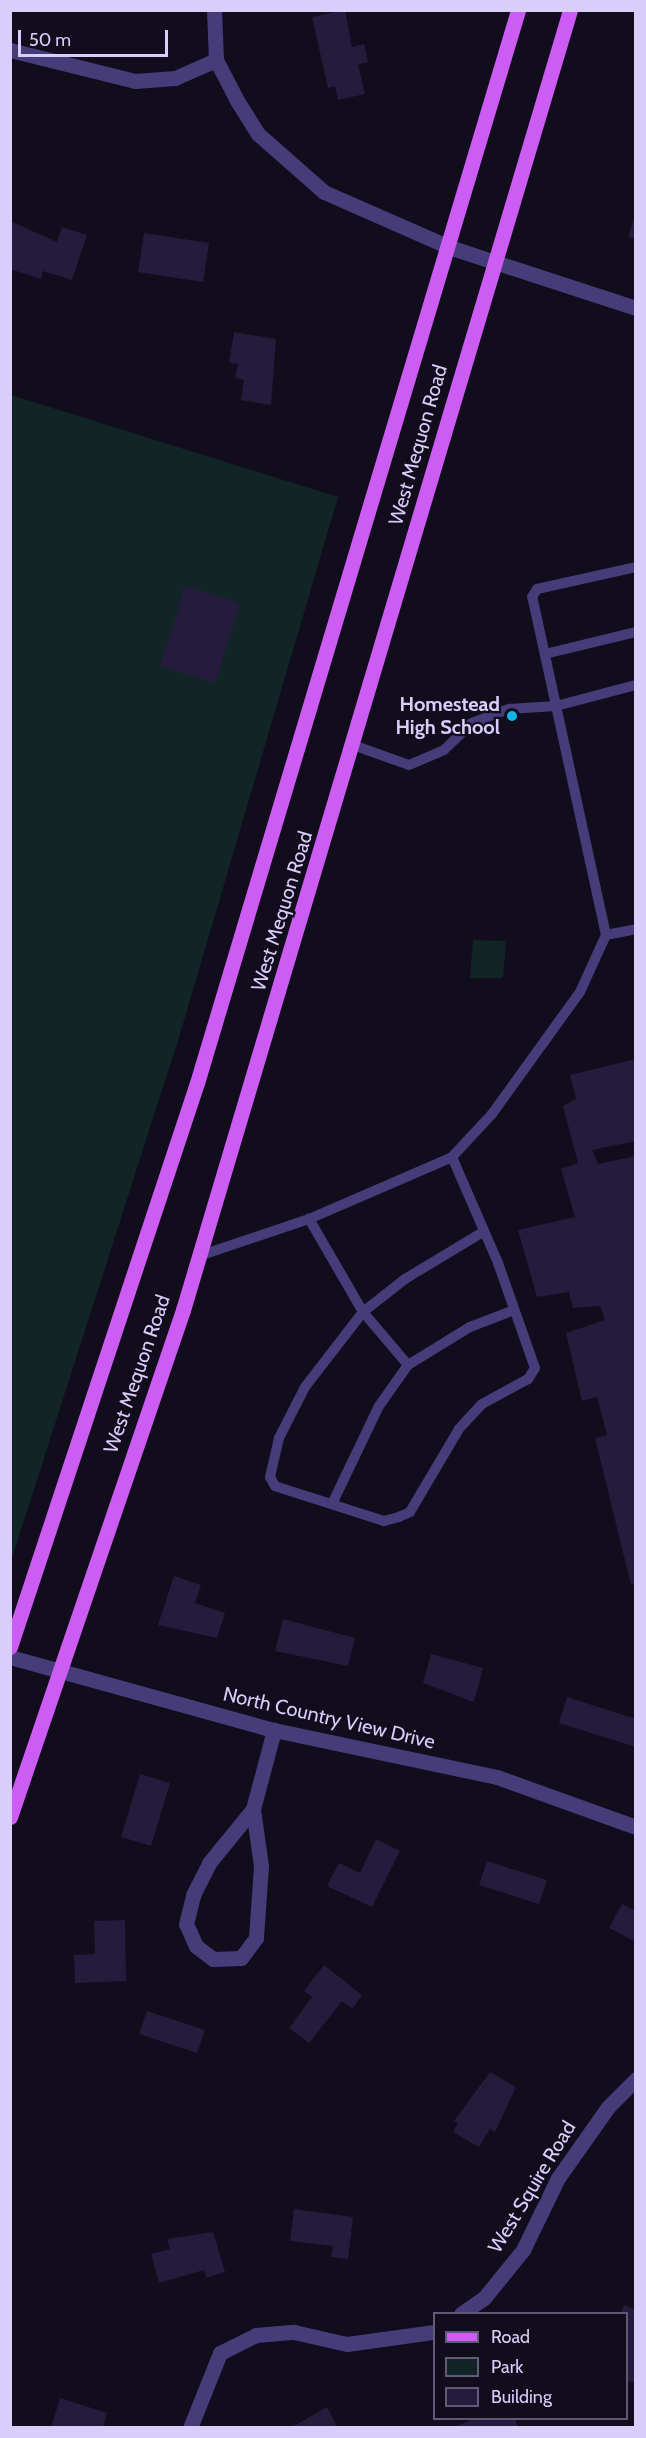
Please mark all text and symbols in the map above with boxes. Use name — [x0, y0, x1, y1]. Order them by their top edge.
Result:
scale bar — [21, 18, 171, 56]
text: 50 m — [29, 29, 71, 51]
street label: West Mequon Road — [384, 362, 452, 528]
place label: Homestead High School — [395, 692, 500, 739]
marker: Homestead High School — [505, 709, 519, 723]
street label: West Mequon Road — [246, 828, 318, 994]
street label: West Mequon Road — [99, 1292, 175, 1456]
street label: North Country View Drive — [221, 1682, 437, 1754]
street label: West Squire Road — [483, 2117, 581, 2257]
legend — [433, 2312, 628, 2420]
text: Road — [491, 2326, 530, 2348]
text: Park — [491, 2356, 523, 2378]
text: Building — [491, 2386, 552, 2408]

